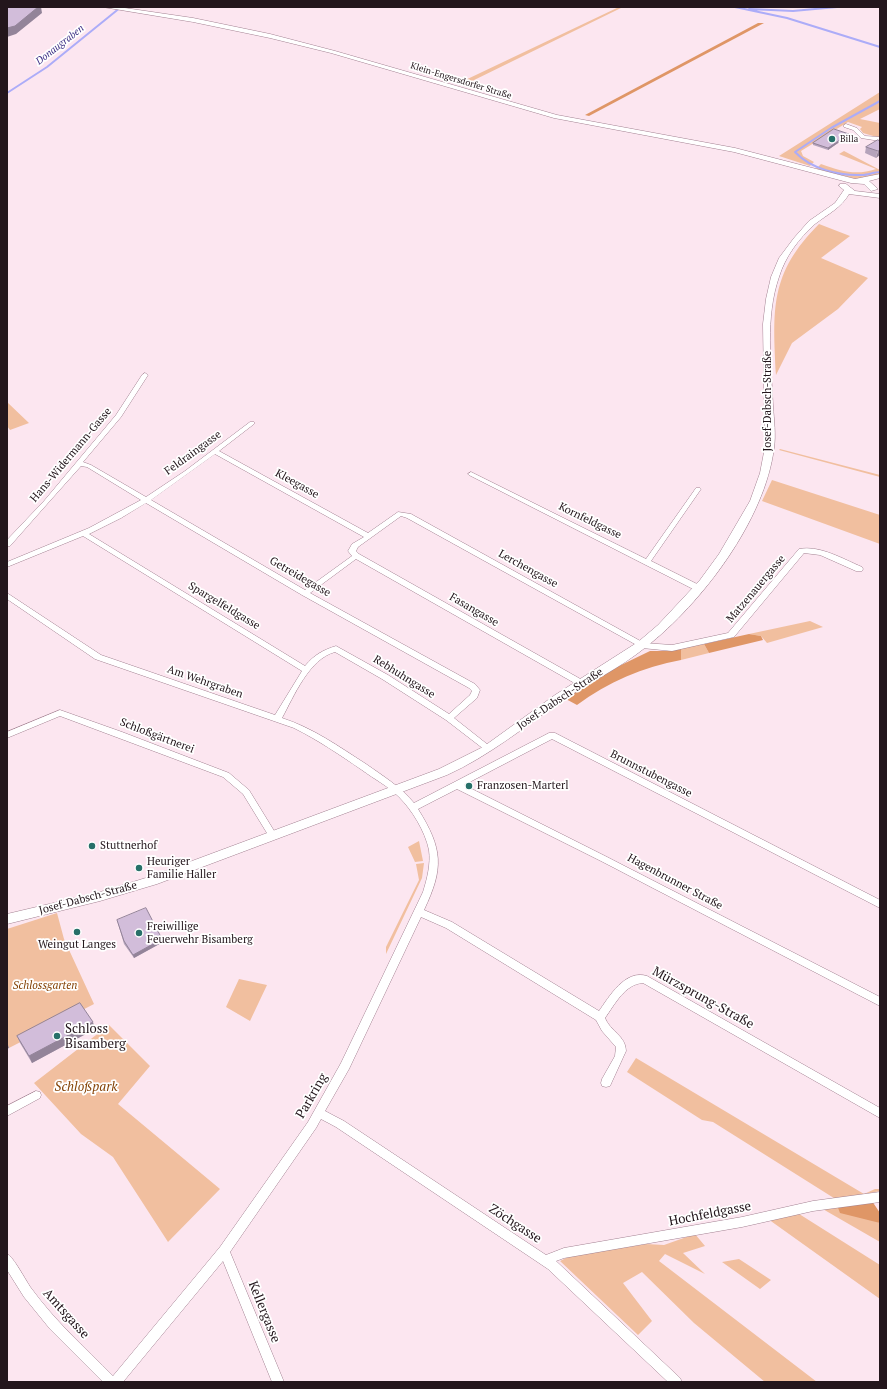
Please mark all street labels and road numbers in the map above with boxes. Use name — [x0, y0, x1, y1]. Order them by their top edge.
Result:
street label: Klein-Engersdorfer Straße — [409, 60, 513, 102]
street label: Josef-Dabsch-Straße — [761, 351, 775, 451]
street label: Hans-Widermann-Gasse — [28, 405, 114, 505]
street label: Feldraingasse — [162, 428, 224, 478]
street label: Kleegasse — [273, 467, 321, 501]
street label: Kornfeldgasse — [556, 500, 624, 542]
street label: Lerchengasse — [496, 547, 560, 591]
street label: Matzenauergasse — [724, 552, 788, 626]
street label: Getreidegasse — [267, 554, 333, 600]
street label: Spargelfeldgasse — [186, 579, 262, 633]
street label: Fasangasse — [447, 591, 501, 629]
street label: Rebhuhngasse — [371, 653, 437, 701]
street label: Am Wehrgraben — [165, 663, 245, 701]
street label: Josef-Dabsch-Straße — [515, 665, 605, 733]
street label: Schloßgärtnerei — [118, 716, 196, 756]
street label: Brunnstubengasse — [608, 748, 694, 800]
street label: Hagenbrunner Straße — [625, 851, 725, 913]
street label: Josef-Dabsch-Straße — [38, 879, 138, 917]
street label: Mürzsprung-Straße — [649, 964, 757, 1032]
street label: Parkring — [293, 1071, 331, 1121]
street label: Hochfeldgasse — [668, 1198, 752, 1230]
street label: Zöchgasse — [486, 1201, 544, 1247]
street label: Kellergasse — [245, 1279, 283, 1345]
street label: Amtsgasse — [40, 1286, 92, 1342]

